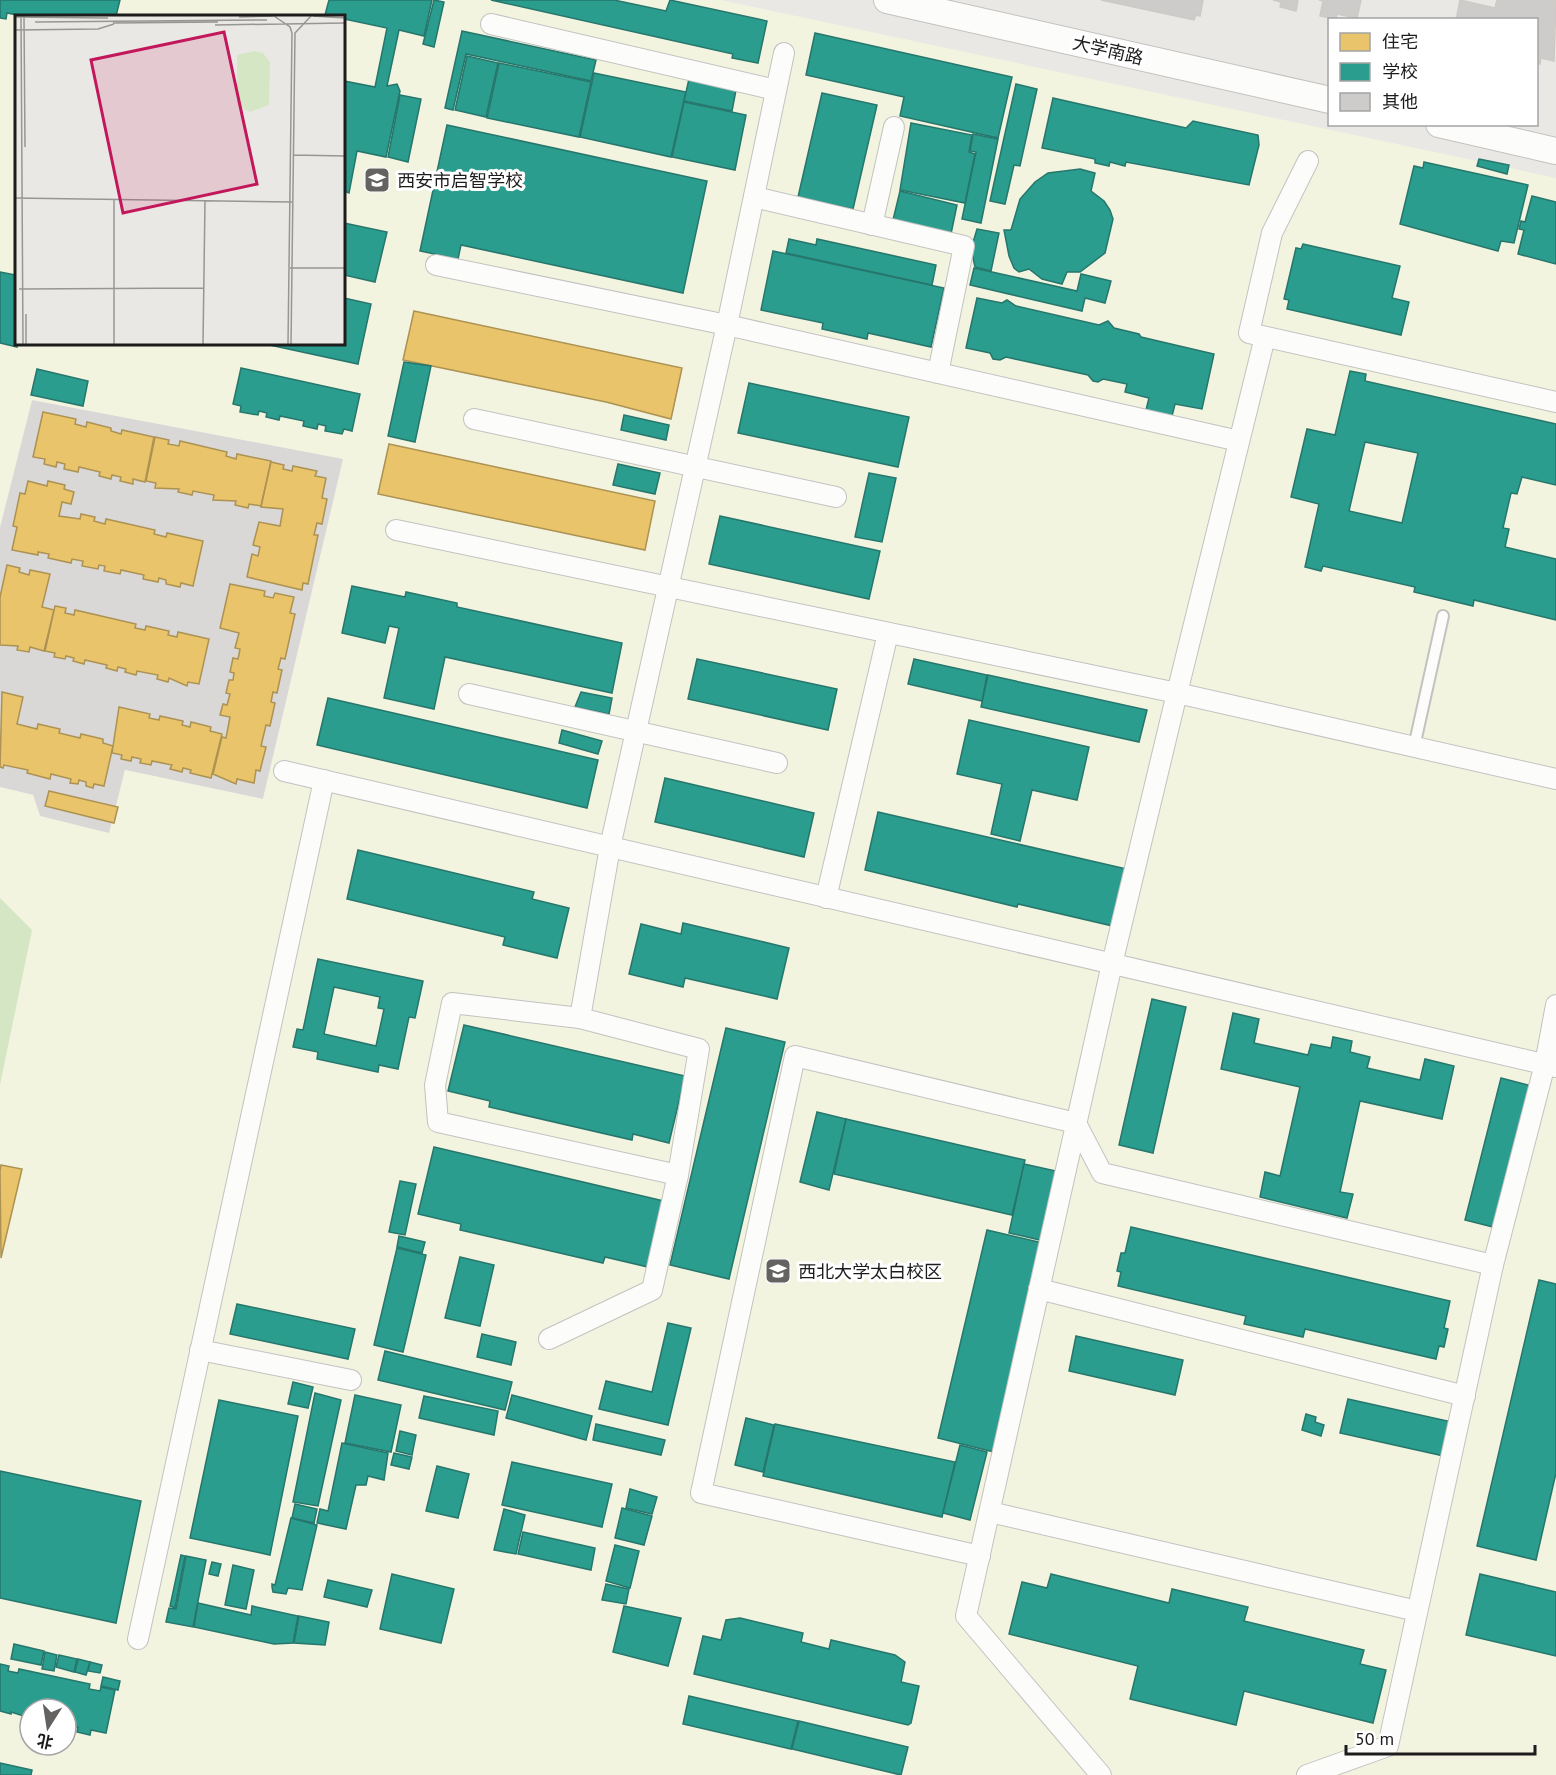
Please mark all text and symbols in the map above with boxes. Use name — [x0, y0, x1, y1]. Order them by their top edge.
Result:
inset map — [15, 15, 345, 345]
legend — [1328, 18, 1538, 126]
text: 住宅 — [1382, 30, 1418, 53]
street label: 大学南路 — [1070, 31, 1146, 69]
text: 学校 — [1382, 60, 1418, 83]
text: 其他 — [1382, 90, 1418, 113]
school or university icon: 西安市启智学校 — [362, 165, 392, 195]
place label: 西安市启智学校 — [397, 169, 523, 192]
school or university icon: 西北大学太白校区 — [763, 1256, 793, 1286]
place label: 西北大学太白校区 — [798, 1260, 942, 1283]
north arrow — [18, 1697, 78, 1757]
scale bar — [1346, 1718, 1535, 1756]
text: 50 m — [1355, 1727, 1394, 1750]
text: 北 — [35, 1730, 55, 1753]

